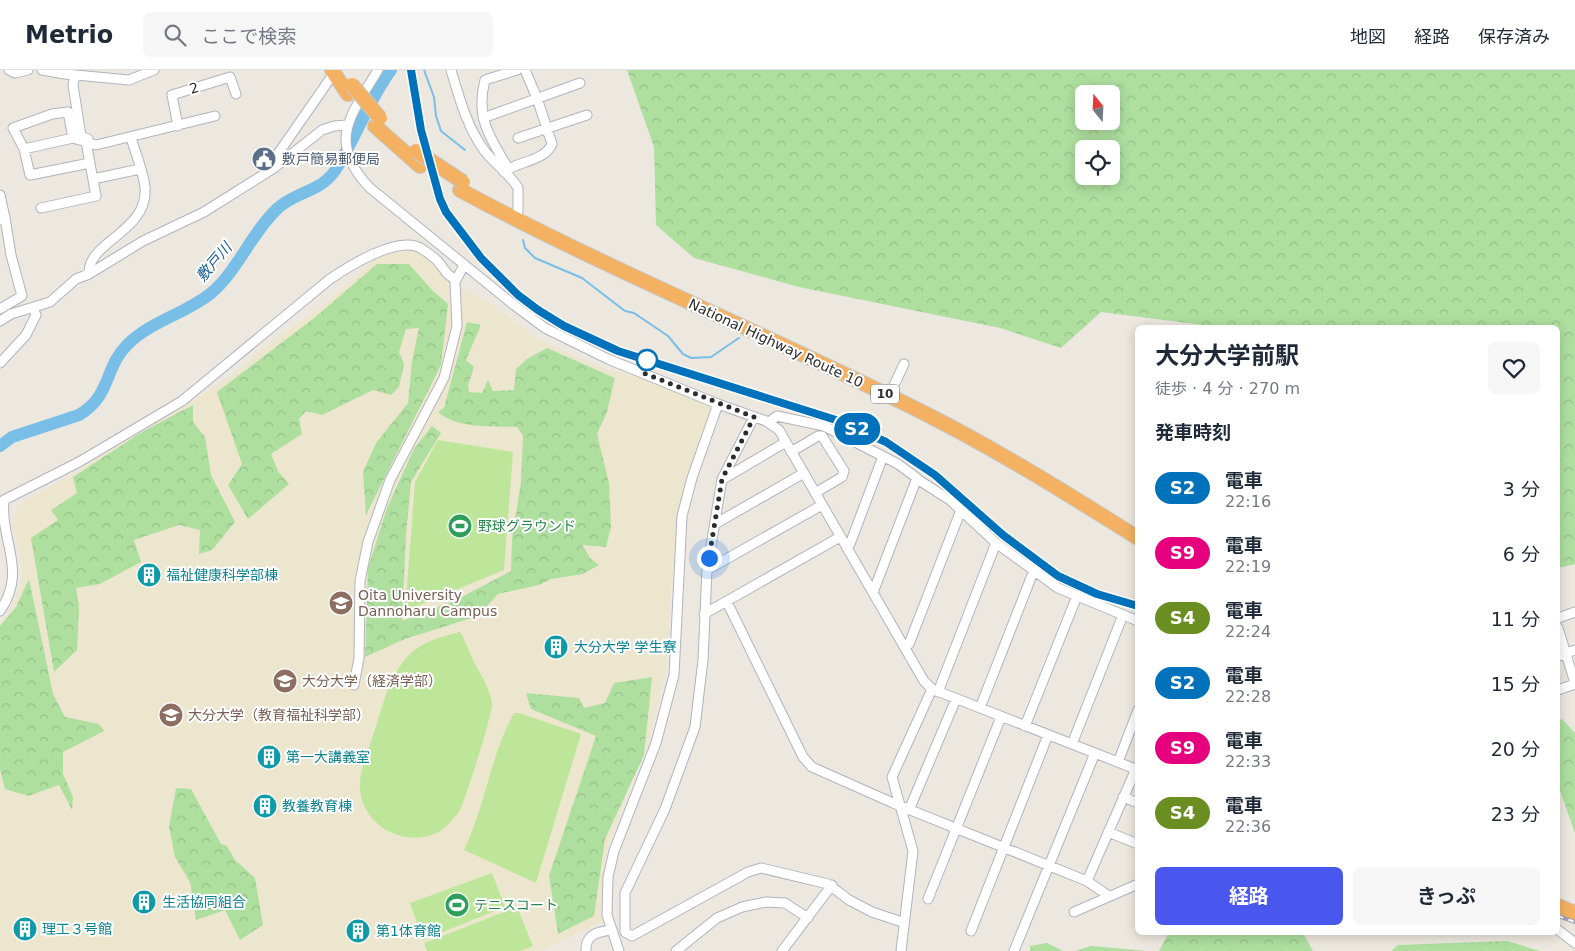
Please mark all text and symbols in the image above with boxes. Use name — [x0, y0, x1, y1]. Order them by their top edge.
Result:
search box — [143, 12, 493, 57]
text: Metrio — [25, 21, 113, 49]
icon: search — [161, 21, 189, 49]
text: ここで検索 — [201, 25, 296, 47]
text: 地図 — [1350, 26, 1386, 47]
text: 経路 — [1414, 26, 1450, 47]
text: 保存済み — [1478, 26, 1550, 47]
street label: 2 — [187, 79, 201, 97]
north arrow — [1075, 85, 1120, 130]
map controls — [1075, 85, 1120, 185]
button: locate — [1075, 140, 1120, 185]
public building icon: 敷戸簡易郵便局 — [251, 146, 277, 172]
place label: 敷戸簡易郵便局 — [282, 151, 380, 167]
water label: 敷戸川 — [193, 237, 237, 285]
street label: National Highway Route 10 — [686, 295, 866, 391]
text: 大分大学前駅 — [1155, 342, 1299, 370]
button: heart — [1488, 342, 1540, 394]
unlabelled marker — [636, 349, 658, 371]
text: 徒歩 · 4 分 · 270 m — [1155, 379, 1300, 398]
road number: 10 — [871, 384, 899, 404]
line badge: S2 — [834, 413, 880, 445]
text: S2 — [844, 418, 870, 439]
text: 発車時刻 — [1155, 421, 1231, 443]
text: 電車 — [1225, 469, 1263, 491]
text: S2 — [1170, 477, 1195, 498]
text: 3 分 — [1503, 478, 1540, 500]
text: 22:16 — [1225, 492, 1271, 511]
sports icon: 野球グラウンド — [447, 513, 473, 539]
place label: 野球グラウンド — [478, 518, 576, 534]
text: 電車 — [1225, 534, 1263, 556]
text: S9 — [1170, 542, 1195, 563]
text: 6 分 — [1503, 543, 1540, 565]
your location — [697, 546, 722, 571]
text: 22:19 — [1225, 557, 1271, 576]
building icon: 福祉健康科学部棟 — [136, 562, 162, 588]
place label: 福祉健康科学部棟 — [166, 567, 278, 583]
place label: Oita University Dannoharu Campus — [358, 587, 497, 619]
school or university icon: Oita University Dannoharu Campus — [328, 590, 354, 616]
text: 電車 — [1225, 599, 1263, 621]
text: S4 — [1170, 607, 1195, 628]
text: 11 分 — [1491, 608, 1540, 630]
text: 22:24 — [1225, 622, 1271, 641]
building icon: 大分大学 学生寮 — [543, 634, 569, 660]
place label: 大分大学 学生寮 — [574, 639, 676, 655]
text: 電車 — [1225, 664, 1263, 686]
school or university icon: 大分大学（経済学部） — [272, 668, 298, 694]
text: S2 — [1170, 672, 1195, 693]
place label: 大分大学（経済学部） — [302, 673, 442, 689]
text: 15 分 — [1491, 673, 1540, 695]
text: 22:28 — [1225, 687, 1271, 706]
school or university icon: 大分大学（教育福祉科学部） — [158, 702, 184, 728]
place label: 大分大学（教育福祉科学部） — [188, 707, 370, 723]
text: 電車 — [1225, 729, 1263, 751]
text: S9 — [1170, 737, 1195, 758]
text: 20 分 — [1491, 738, 1540, 760]
building icon: 第一大講義室 — [256, 744, 282, 770]
place label: 第一大講義室 — [286, 749, 370, 765]
text: 22:33 — [1225, 752, 1271, 771]
building icon: 教養教育棟 — [252, 793, 278, 819]
text: 電車 — [1225, 794, 1263, 816]
place label: 教養教育棟 — [282, 798, 352, 814]
text: S4 — [1170, 802, 1195, 823]
text: 23 分 — [1491, 803, 1540, 825]
text: 22:36 — [1225, 817, 1271, 836]
button: 経路 — [1155, 867, 1343, 925]
button: きっぷ — [1353, 867, 1540, 925]
building icon: 生活協同組合 — [131, 889, 157, 915]
sports icon: テニスコート — [444, 892, 470, 918]
place label: 生活協同組合 — [162, 894, 246, 910]
place label: テニスコート — [474, 897, 558, 913]
building icon: 理工３号館 — [12, 916, 38, 942]
building icon: 第1体育館 — [345, 918, 371, 944]
place label: 理工３号館 — [42, 921, 112, 937]
place label: 第1体育館 — [376, 923, 441, 939]

